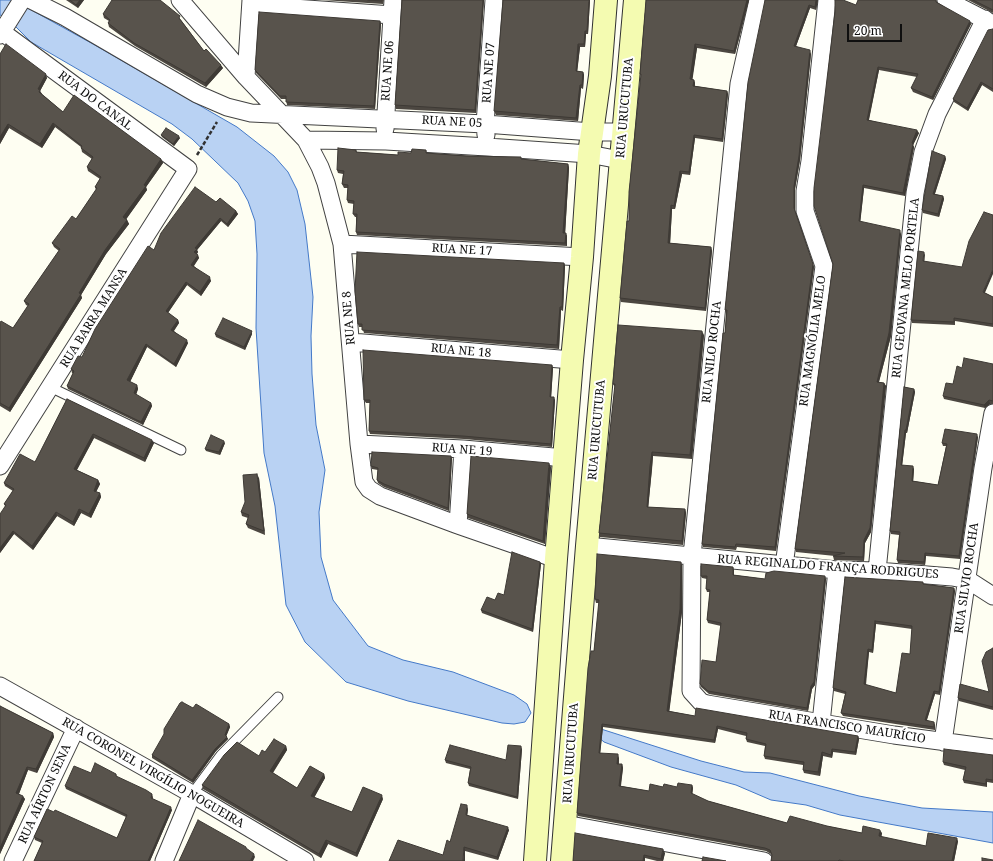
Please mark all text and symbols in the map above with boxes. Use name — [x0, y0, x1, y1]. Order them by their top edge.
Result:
scale bar — [849, 16, 904, 42]
text: 20 m — [854, 22, 882, 39]
street label: RUA NE 06 — [379, 40, 397, 102]
street label: RUA NE 07 — [480, 42, 498, 104]
street label: RUA URUCUTUBA — [613, 57, 637, 159]
street label: RUA DO CANAL — [55, 68, 135, 134]
street label: RUA NE 05 — [421, 113, 483, 131]
street label: RUA GEOVANA MELO PORTELA — [889, 197, 923, 379]
street label: RUA NE 17 — [431, 241, 493, 259]
street label: RUA BARRA MANSA — [58, 266, 130, 370]
street label: RUA MAGNÓLIA MELO — [797, 274, 829, 408]
street label: RUA NE 8 — [339, 290, 359, 346]
street label: RUA NILO ROCHA — [699, 300, 725, 404]
street label: RUA NE 18 — [430, 341, 492, 361]
street label: RUA URUCUTUBA — [585, 379, 609, 481]
street label: RUA NE 19 — [431, 441, 493, 459]
street label: RUA SILVIO ROCHA — [952, 522, 982, 634]
street label: RUA REGINALDO FRANÇA RODRIGUES — [717, 552, 939, 582]
street label: RUA URUCUTUBA — [560, 702, 582, 804]
street label: RUA FRANCISCO MAURÍCIO — [767, 707, 927, 747]
street label: RUA CORONEL VIRGÍLIO NOGUEIRA — [59, 715, 247, 831]
street label: RUA AÍRTON SENA — [16, 742, 74, 846]

